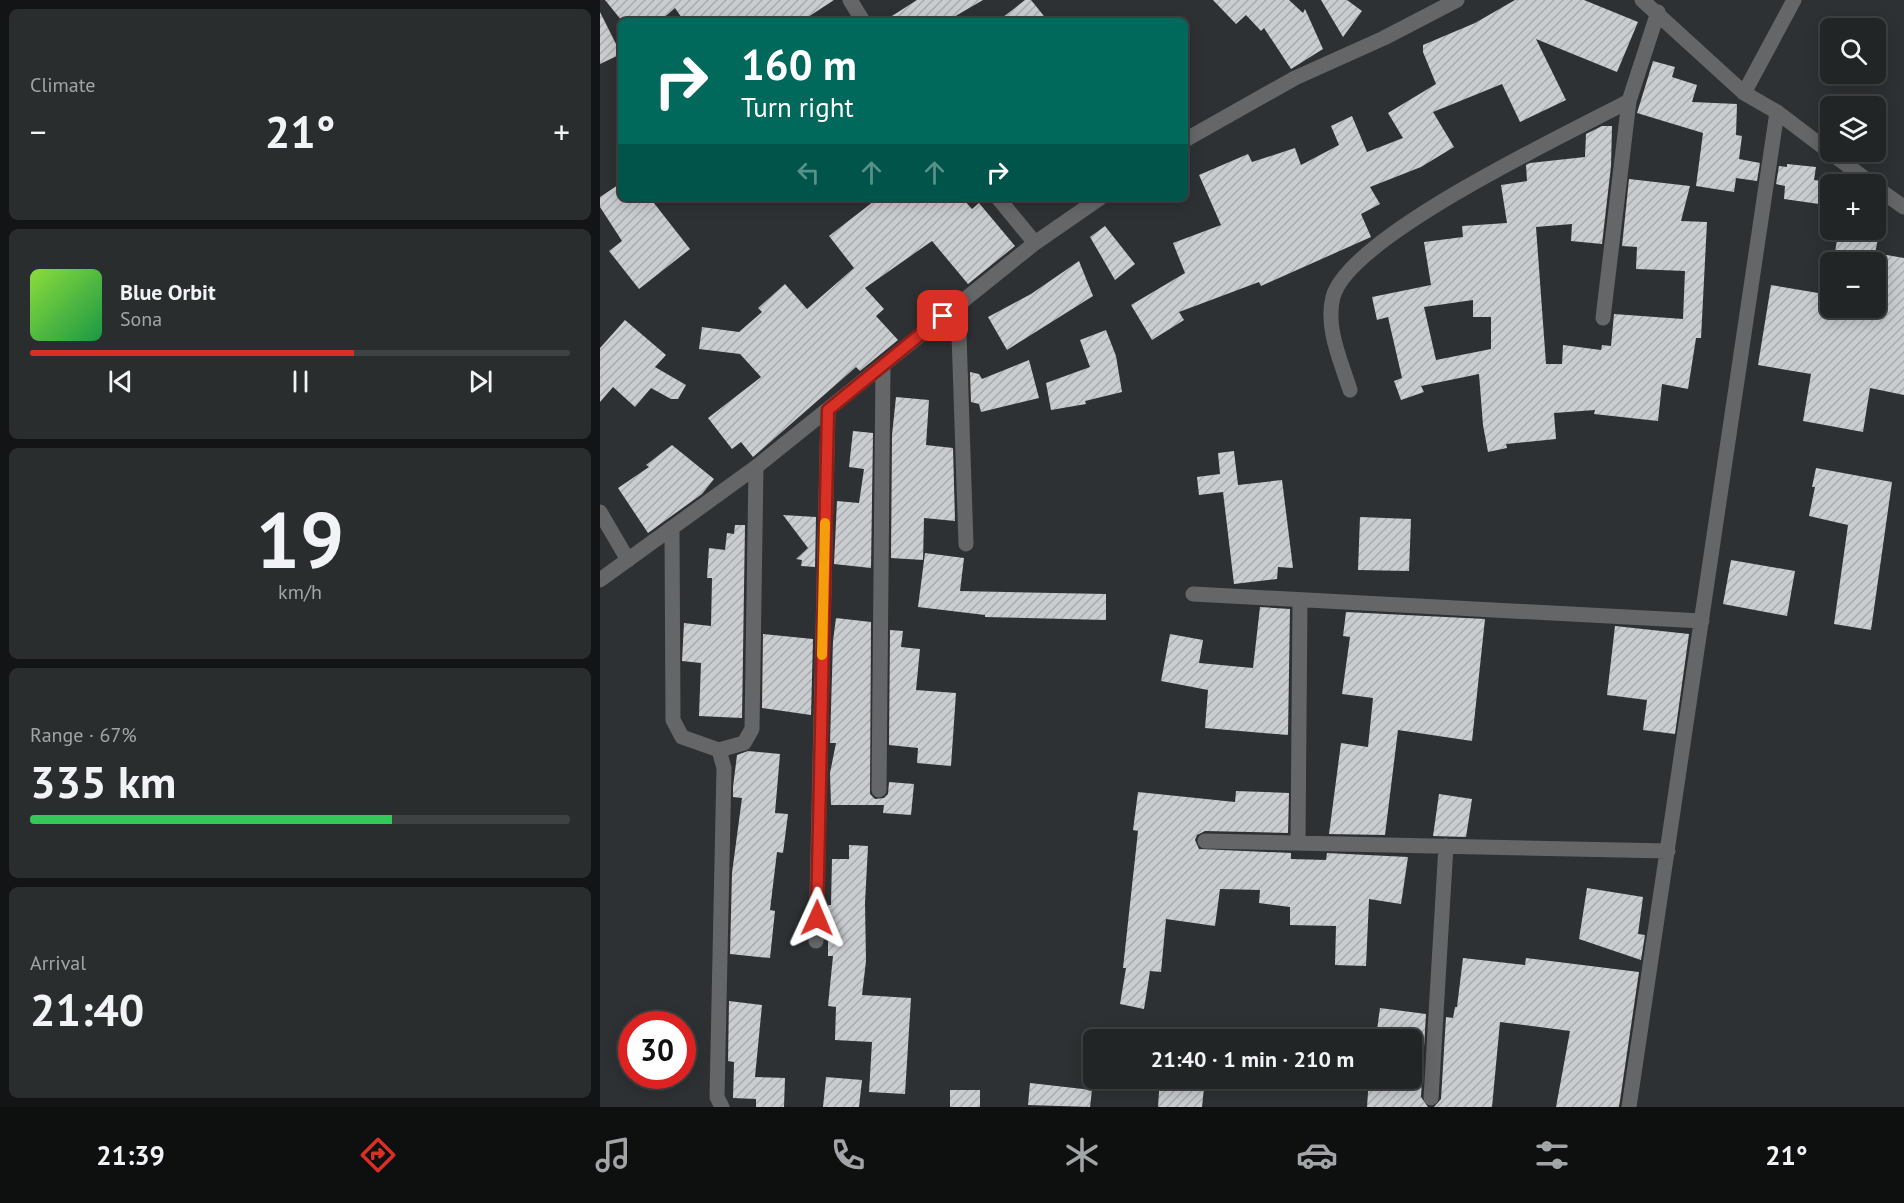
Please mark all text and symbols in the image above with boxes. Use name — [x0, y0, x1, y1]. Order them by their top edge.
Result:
map controls — [1820, 18, 1886, 318]
button: search — [1820, 18, 1886, 84]
text: 160 m — [741, 37, 857, 92]
icon: right — [642, 42, 720, 120]
text: Climate — [30, 72, 96, 98]
text: Turn right — [741, 90, 854, 124]
button: layers — [1820, 96, 1886, 162]
text: 21° — [265, 102, 335, 160]
text: − — [30, 110, 47, 153]
text: + — [553, 110, 570, 153]
icon: left — [792, 156, 825, 189]
icon: ahead — [855, 156, 888, 189]
icon: ahead — [918, 156, 951, 189]
icon: right — [981, 156, 1014, 189]
button: + — [1820, 174, 1886, 240]
button: − — [1820, 252, 1886, 318]
text: Blue Orbit — [120, 278, 216, 306]
pin — [917, 290, 968, 341]
icon: arrive — [926, 299, 959, 332]
text: Sona — [120, 306, 162, 332]
icon: previous — [104, 365, 137, 398]
icon: pause — [284, 365, 317, 398]
icon: next — [464, 365, 497, 398]
text: 19 — [256, 489, 344, 590]
text: km/h — [278, 579, 322, 605]
text: Range · 67% — [30, 722, 137, 748]
text: 335 km — [30, 752, 176, 810]
position arrow — [785, 886, 849, 950]
text: Arrival — [30, 950, 86, 976]
text: 21:40 — [30, 980, 144, 1038]
speed limit sign: 30 — [618, 1011, 696, 1089]
text: 21:40 · 1 min · 210 m — [1151, 1045, 1354, 1073]
icon: directions — [357, 1134, 399, 1176]
icon: music — [592, 1134, 634, 1176]
icon: phone — [827, 1134, 869, 1176]
icon: climate — [1061, 1134, 1103, 1176]
icon: car — [1296, 1134, 1338, 1176]
icon: filters — [1531, 1134, 1573, 1176]
text: 21:39 — [96, 1138, 165, 1172]
text: 21° — [1765, 1138, 1808, 1172]

